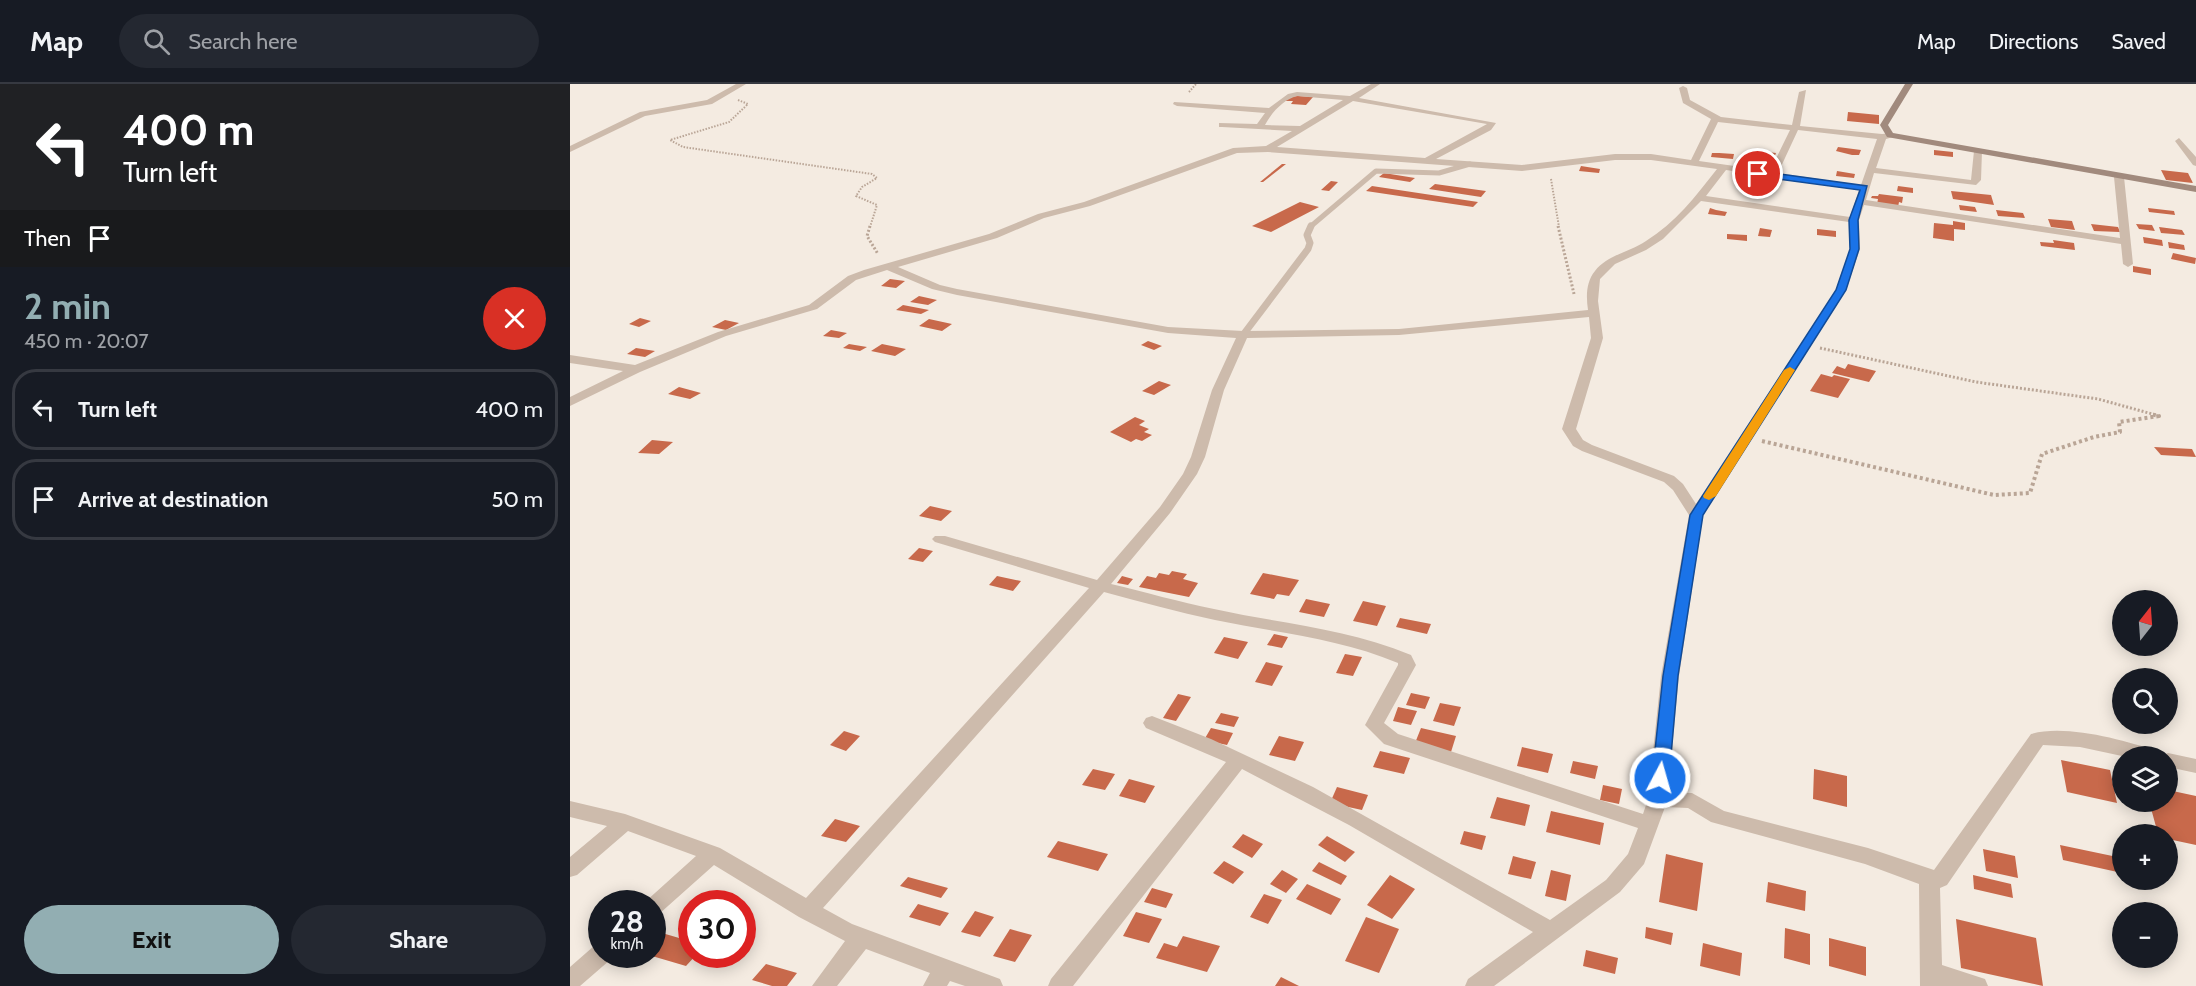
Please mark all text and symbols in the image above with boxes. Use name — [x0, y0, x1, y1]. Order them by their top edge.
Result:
search box — [119, 14, 539, 68]
text: Map — [30, 24, 83, 58]
icon: search — [140, 25, 173, 58]
text: Search here — [188, 28, 297, 55]
text: Map — [1917, 29, 1956, 54]
text: Directions — [1989, 29, 2078, 54]
text: Saved — [2111, 29, 2166, 54]
text: 400 m — [123, 104, 254, 156]
icon: left — [24, 108, 102, 186]
pin — [1732, 148, 1783, 199]
text: Turn left — [123, 156, 217, 189]
icon: arrive — [1741, 157, 1774, 190]
icon: arrive — [83, 222, 116, 255]
text: Then — [24, 225, 71, 252]
text: 2 min — [24, 284, 111, 328]
button: close — [483, 287, 546, 350]
text: 450 m · 20:07 — [24, 329, 149, 353]
icon: left — [27, 393, 60, 426]
text: Turn left — [78, 396, 157, 423]
text: 400 m — [475, 396, 543, 423]
icon: arrive — [27, 483, 60, 516]
text: Arrive at destination — [78, 486, 268, 513]
text: 50 m — [491, 486, 543, 513]
north arrow — [2112, 590, 2178, 656]
map controls — [2112, 590, 2178, 968]
button: search — [2112, 668, 2178, 734]
position arrow — [1628, 746, 1692, 810]
button: layers — [2112, 746, 2178, 812]
button: + — [2112, 824, 2178, 890]
speed limit sign: 30 — [678, 890, 756, 968]
button: − — [2112, 902, 2178, 968]
text: 28 — [610, 903, 644, 940]
button: Exit — [24, 905, 279, 974]
button: Share — [291, 905, 546, 974]
text: km/h — [611, 935, 643, 953]

